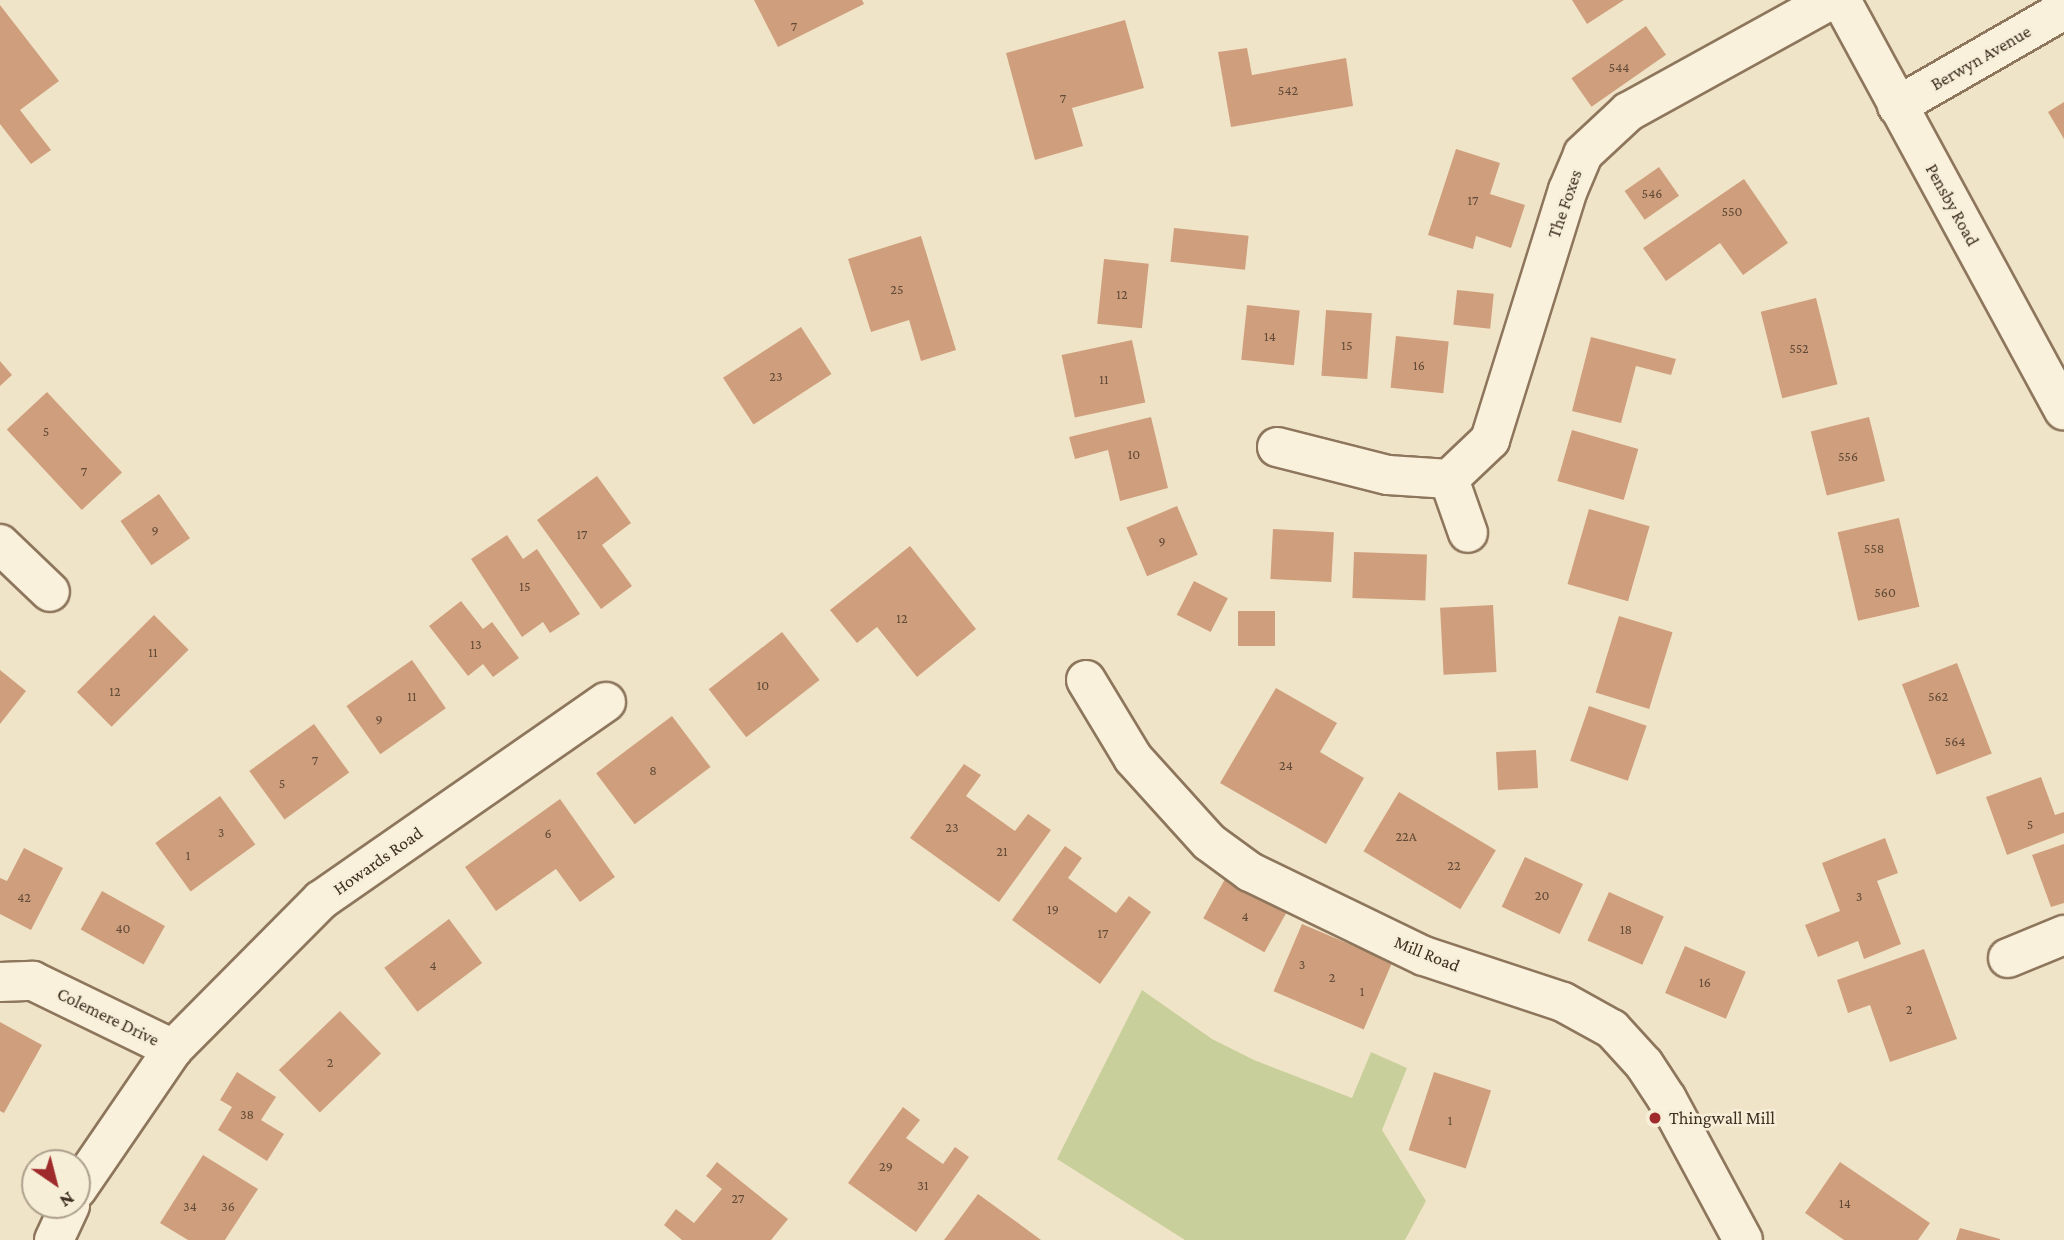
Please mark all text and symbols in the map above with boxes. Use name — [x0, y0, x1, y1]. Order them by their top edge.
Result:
house number: 7 — [791, 18, 797, 34]
street label: Berwyn Avenue — [1927, 21, 2035, 95]
house number: 544 — [1609, 59, 1629, 75]
house number: 542 — [1278, 82, 1298, 98]
house number: 7 — [1060, 90, 1066, 106]
street label: Pensby Road — [1921, 160, 1983, 250]
street label: The Foxes — [1543, 167, 1587, 241]
house number: 546 — [1642, 185, 1662, 201]
house number: 17 — [1467, 192, 1479, 208]
house number: 550 — [1722, 203, 1742, 219]
house number: 25 — [890, 281, 904, 297]
house number: 12 — [1116, 286, 1128, 302]
house number: 14 — [1264, 328, 1276, 344]
house number: 15 — [1341, 337, 1353, 353]
house number: 552 — [1789, 340, 1809, 356]
house number: 16 — [1413, 357, 1425, 373]
house number: 23 — [769, 368, 783, 384]
house number: 11 — [1099, 371, 1109, 387]
house number: 5 — [43, 423, 49, 439]
house number: 10 — [1128, 446, 1140, 462]
house number: 556 — [1838, 448, 1858, 464]
house number: 7 — [81, 463, 87, 479]
house number: 9 — [151, 522, 159, 538]
house number: 17 — [576, 526, 588, 542]
house number: 9 — [1158, 533, 1166, 549]
house number: 558 — [1864, 540, 1884, 556]
house number: 15 — [519, 578, 531, 594]
house number: 560 — [1874, 584, 1896, 600]
house number: 12 — [896, 610, 908, 626]
house number: 13 — [470, 636, 482, 652]
house number: 11 — [148, 644, 158, 660]
house number: 10 — [757, 677, 769, 693]
house number: 12 — [109, 683, 121, 699]
house number: 11 — [407, 688, 417, 704]
house number: 562 — [1928, 688, 1948, 704]
house number: 9 — [375, 711, 383, 727]
house number: 564 — [1945, 733, 1965, 749]
house number: 7 — [312, 752, 318, 768]
house number: 24 — [1279, 757, 1293, 773]
house number: 8 — [649, 762, 657, 778]
house number: 5 — [279, 775, 285, 791]
house number: 5 — [2027, 816, 2033, 832]
house number: 23 — [945, 819, 959, 835]
street label: Howards Road — [329, 822, 427, 900]
house number: 3 — [218, 824, 224, 840]
house number: 6 — [544, 825, 552, 841]
house number: 22A — [1395, 828, 1417, 844]
house number: 21 — [996, 843, 1008, 859]
house number: 1 — [186, 847, 190, 863]
house number: 22 — [1447, 857, 1461, 873]
house number: 20 — [1535, 887, 1549, 903]
house number: 3 — [1856, 888, 1862, 904]
house number: 42 — [17, 889, 31, 905]
house number: 19 — [1047, 901, 1059, 917]
house number: 4 — [1241, 908, 1249, 924]
house number: 40 — [115, 920, 131, 936]
house number: 18 — [1620, 921, 1632, 937]
house number: 17 — [1097, 925, 1109, 941]
street label: Mill Road — [1391, 931, 1463, 977]
house number: 3 — [1299, 956, 1305, 972]
house number: 4 — [429, 957, 437, 973]
house number: 2 — [1329, 969, 1335, 985]
house number: 16 — [1699, 974, 1711, 990]
street label: Colemere Drive — [53, 983, 163, 1051]
house number: 1 — [1360, 983, 1364, 999]
house number: 2 — [1906, 1001, 1912, 1017]
house number: 2 — [327, 1054, 333, 1070]
house number: 38 — [240, 1106, 254, 1122]
place label: Thingwall Mill — [1669, 1107, 1775, 1129]
marker: Thingwall Mill — [1647, 1110, 1663, 1126]
house number: 1 — [1448, 1112, 1452, 1128]
north arrow — [21, 1149, 91, 1219]
house number: 29 — [879, 1158, 893, 1174]
house number: 31 — [917, 1177, 929, 1193]
text: N — [56, 1188, 79, 1212]
house number: 27 — [732, 1190, 744, 1206]
house number: 14 — [1839, 1195, 1851, 1211]
house number: 34 — [183, 1198, 197, 1214]
house number: 36 — [221, 1198, 235, 1214]

